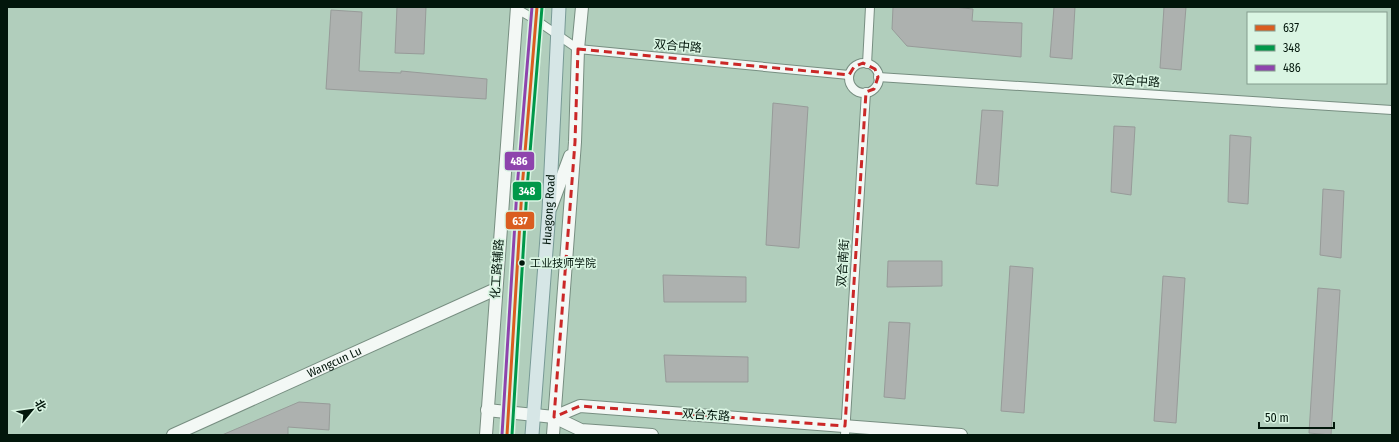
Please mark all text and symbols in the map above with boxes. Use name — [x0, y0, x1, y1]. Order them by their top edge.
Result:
legend — [1247, 12, 1387, 84]
text: 637 — [1283, 21, 1299, 35]
street label: 双合中路 — [653, 37, 703, 55]
text: 348 — [1283, 41, 1300, 55]
text: 486 — [1283, 61, 1301, 75]
street label: 双合中路 — [1112, 72, 1160, 90]
line badge: 486 — [504, 151, 535, 171]
text: 486 — [510, 155, 528, 168]
street label: Huagong Road — [539, 174, 558, 245]
line badge: 348 — [512, 181, 542, 201]
text: 348 — [518, 185, 536, 198]
line badge: 637 — [505, 211, 535, 230]
text: 637 — [512, 215, 528, 228]
street label: 化工路辅路 — [488, 239, 506, 299]
street label: 双合南街 — [834, 239, 852, 287]
place label: 工业技师学院 — [530, 257, 596, 270]
marker: 工业技师学院 — [517, 258, 527, 268]
street label: Wangcun Lu — [305, 344, 364, 380]
north arrow — [12, 390, 52, 430]
text: 北 — [32, 397, 49, 413]
scale bar — [1259, 404, 1334, 430]
street label: 双台东路 — [682, 406, 730, 424]
text: 50 m — [1265, 411, 1289, 425]

